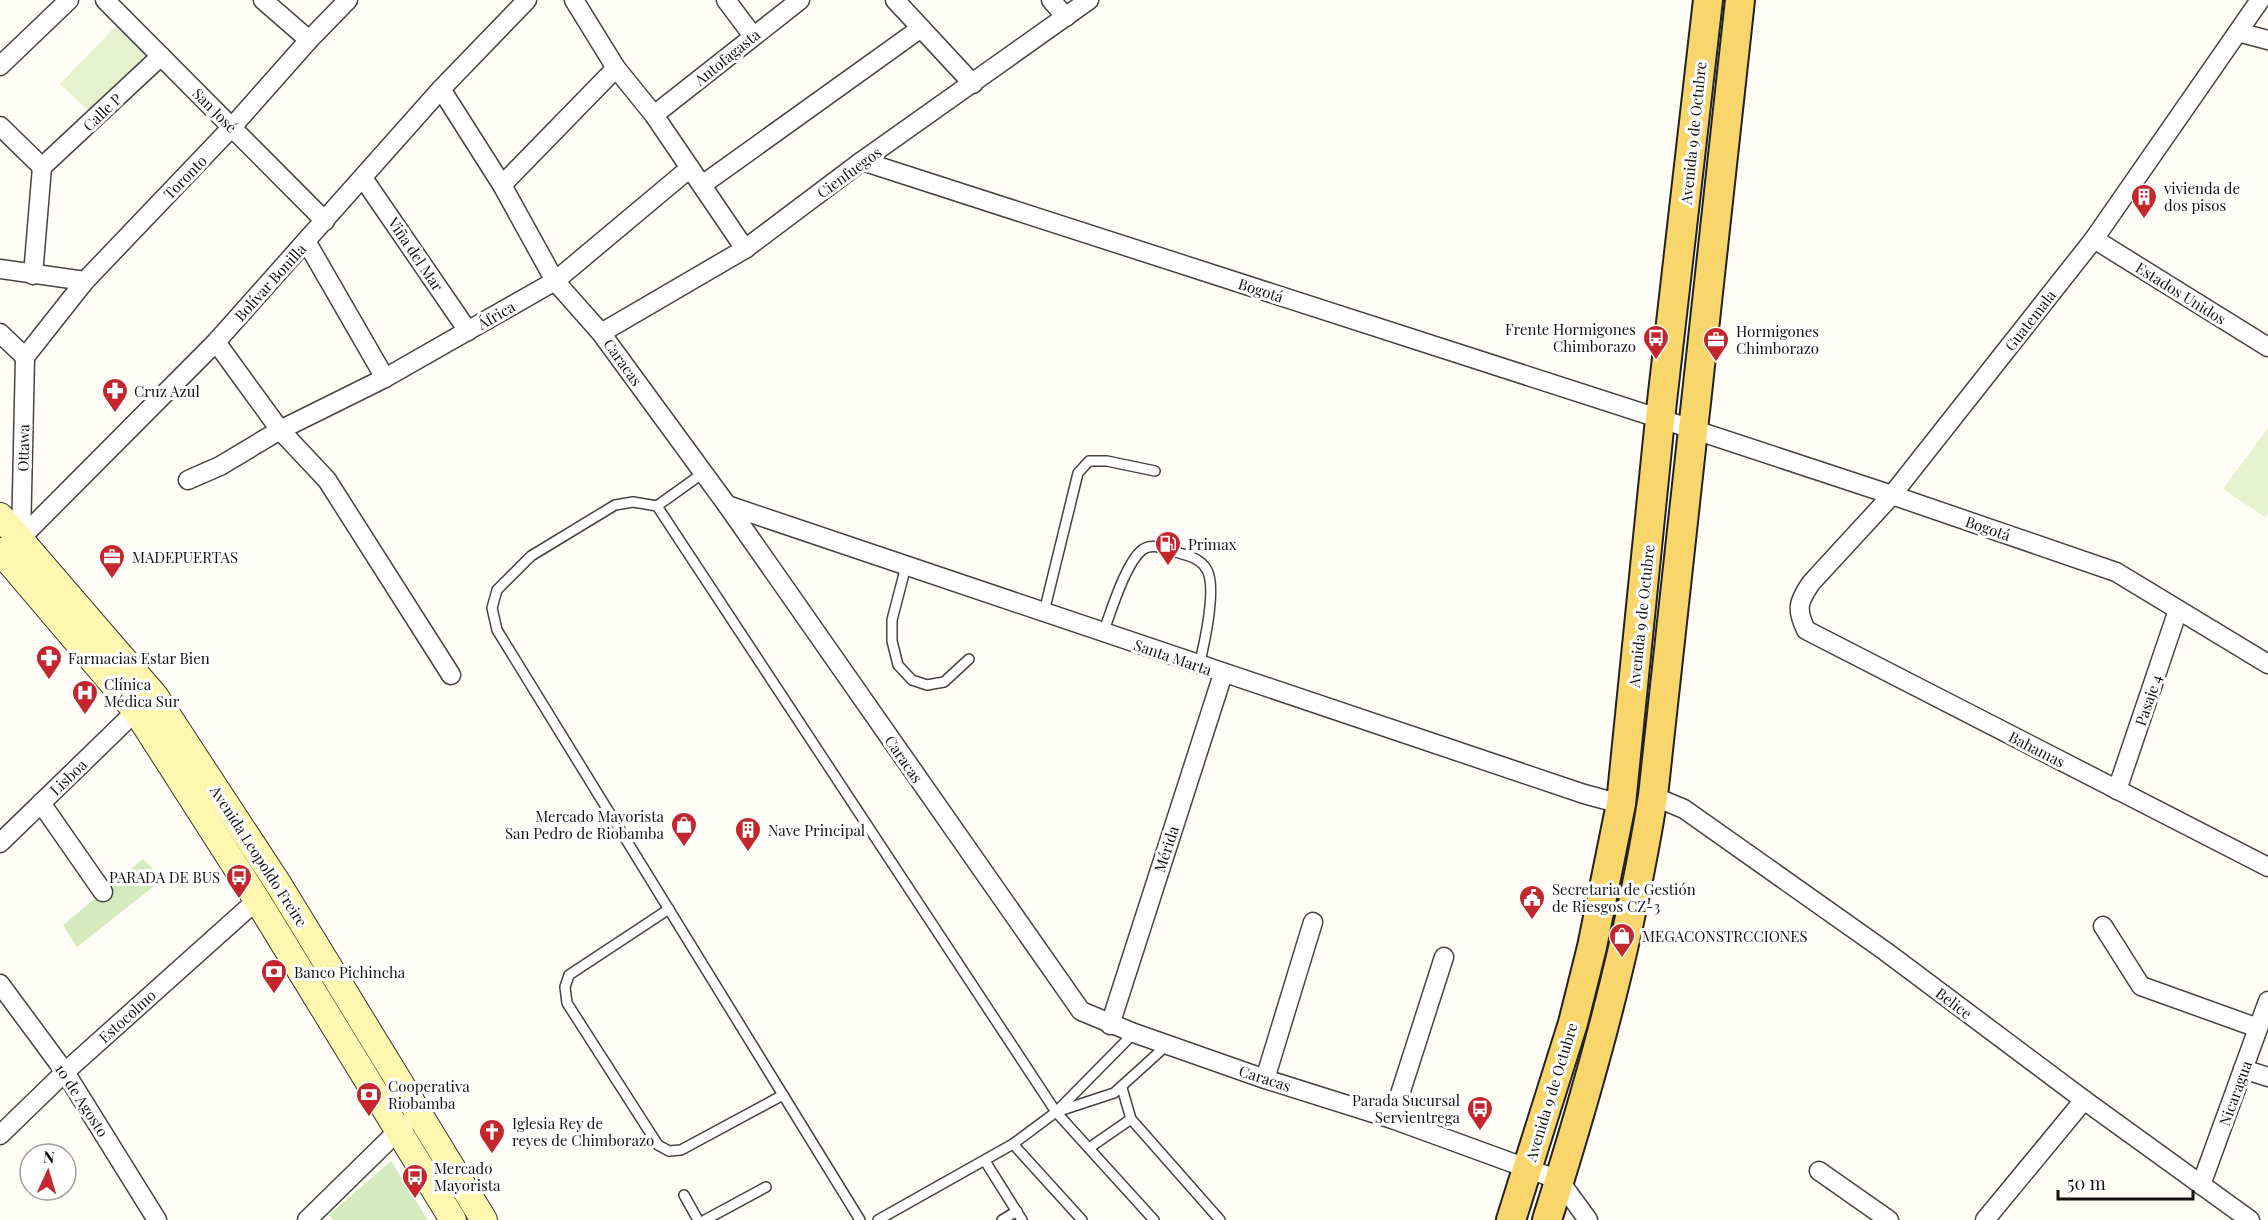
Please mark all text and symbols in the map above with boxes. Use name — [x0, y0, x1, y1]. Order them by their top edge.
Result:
street label: Antofagasta — [689, 24, 764, 90]
street label: Avenida 9 de Octubre — [1675, 61, 1710, 206]
street label: San José — [188, 83, 242, 137]
street label: Calle P — [78, 89, 126, 135]
street label: Cienfuegos — [813, 142, 885, 202]
street label: Toronto — [159, 151, 211, 203]
place label: vivienda de dos pisos — [2163, 178, 2240, 215]
building icon: vivienda de dos pisos — [2129, 182, 2159, 220]
street label: Viña del Mar — [383, 212, 448, 295]
street label: Bolívar Bonilla — [230, 239, 311, 325]
street label: Estados Unidos — [2132, 257, 2230, 329]
street label: Bogotá — [1236, 273, 1287, 307]
street label: Guatemala — [2000, 285, 2060, 355]
street label: África — [473, 296, 519, 334]
place label: Frente Hormigones Chimborazo — [1505, 319, 1636, 356]
place label: Hormigones Chimborazo — [1736, 321, 1819, 358]
bus stop icon: Frente Hormigones Chimborazo — [1641, 323, 1671, 361]
office icon: Hormigones Chimborazo — [1701, 325, 1731, 363]
street label: Caracas — [599, 335, 647, 389]
pharmacy icon: Cruz Azul — [100, 376, 130, 414]
place label: Cruz Azul — [134, 381, 200, 401]
street label: Ottawa — [13, 424, 33, 472]
street label: Bogotá — [1963, 511, 2014, 545]
fuel station icon: Primax — [1153, 529, 1183, 567]
place label: Primax — [1188, 534, 1237, 554]
office icon: MADEPUERTAS — [97, 542, 127, 580]
street label: Avenida 9 de Octubre — [1623, 544, 1658, 689]
place label: MADEPUERTAS — [132, 547, 238, 567]
street label: Santa Marta — [1132, 634, 1215, 680]
pharmacy icon: Farmacias Estar Bien — [34, 643, 64, 681]
place label: Farmacias Estar Bien — [68, 648, 210, 668]
street label: Pasaje 4 — [2130, 672, 2166, 728]
place label: Clínica Médica Sur — [104, 674, 180, 711]
hospital icon: Clínica Médica Sur — [70, 678, 100, 716]
street label: Bahamas — [2005, 726, 2069, 772]
street label: Caracas — [880, 731, 928, 787]
street label: Lisboa — [45, 754, 91, 799]
street label: Avenida Leopoldo Freire — [205, 781, 312, 930]
place label: Mercado Mayorista San Pedro de Riobamba — [505, 806, 665, 843]
shop icon: Mercado Mayorista San Pedro de Riobamba — [669, 810, 699, 848]
building icon: Nave Principal — [733, 815, 763, 853]
place label: Nave Principal — [768, 820, 865, 840]
street label: Mérida — [1149, 823, 1183, 875]
bus stop icon: PARADA DE BUS — [224, 862, 254, 900]
place label: PARADA DE BUS — [109, 867, 220, 887]
place label: Secretaria de Gestión de Riesgos CZ-3 — [1552, 879, 1696, 916]
public building icon: Secretaria de Gestión de Riesgos CZ-3 — [1517, 883, 1547, 921]
shop icon: MEGACONSTRCCIONES — [1607, 921, 1637, 959]
place label: MEGACONSTRCCIONES — [1642, 926, 1808, 946]
bank icon: Banco Pichincha — [259, 957, 289, 995]
place label: Banco Pichincha — [294, 962, 406, 982]
street label: Belice — [1932, 983, 1976, 1023]
street label: Estocolmo — [94, 985, 160, 1047]
street label: Avenida 9 de Octubre — [1520, 1020, 1582, 1165]
street label: Nicaragua — [2214, 1057, 2256, 1128]
street label: 10 de Agosto — [51, 1060, 113, 1140]
street label: Caracas — [1237, 1060, 1293, 1096]
place label: Cooperativa Riobamba — [388, 1076, 470, 1113]
bank icon: Cooperativa Riobamba — [354, 1080, 384, 1118]
place label: Parada Sucursal Servientrega — [1352, 1090, 1461, 1127]
bus stop icon: Parada Sucursal Servientrega — [1465, 1094, 1495, 1132]
place label: Iglesia Rey de reyes de Chimborazo — [512, 1113, 654, 1150]
church icon: Iglesia Rey de reyes de Chimborazo — [477, 1117, 507, 1155]
north arrow — [18, 1142, 78, 1202]
text: N — [43, 1146, 56, 1167]
place label: Mercado Mayorista — [434, 1158, 501, 1195]
bus stop icon: Mercado Mayorista — [400, 1162, 430, 1200]
scale bar — [2058, 1163, 2193, 1201]
text: 50 m — [2067, 1171, 2106, 1195]

